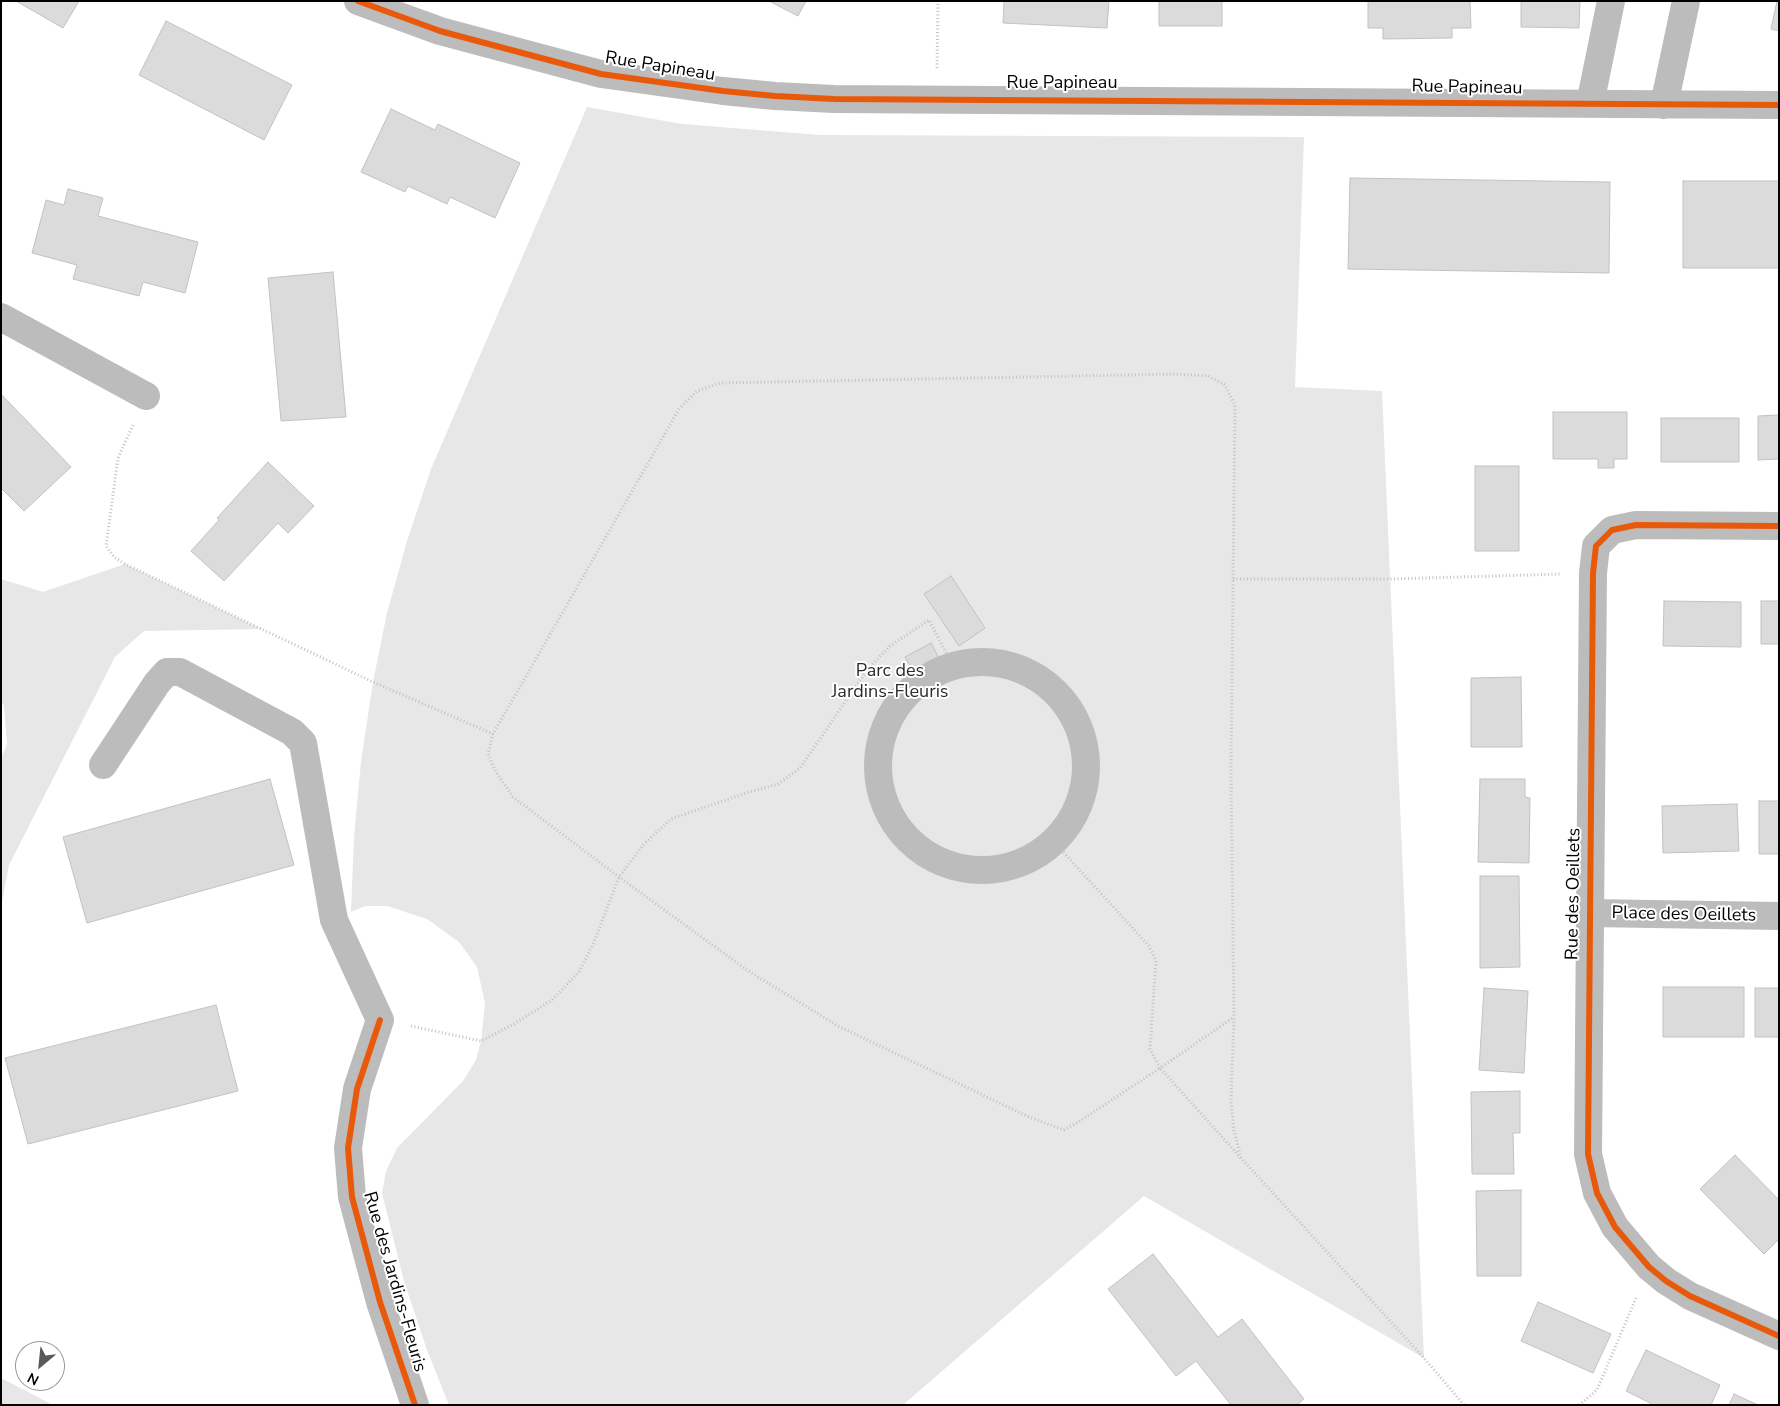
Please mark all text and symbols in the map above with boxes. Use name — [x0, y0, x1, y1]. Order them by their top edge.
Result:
street label: Rue Papineau — [604, 48, 716, 86]
street label: Rue Papineau — [1007, 73, 1117, 95]
street label: Rue Papineau — [1411, 76, 1523, 100]
park label: Parc des Jardins-Fleuris — [832, 661, 948, 704]
street label: Rue des Oeillets — [1562, 828, 1586, 960]
street label: Place des Oeillets — [1612, 903, 1756, 927]
street label: Rue des Jardins-Fleuris — [358, 1189, 430, 1375]
north arrow — [15, 1341, 65, 1391]
text: N — [24, 1368, 42, 1390]

